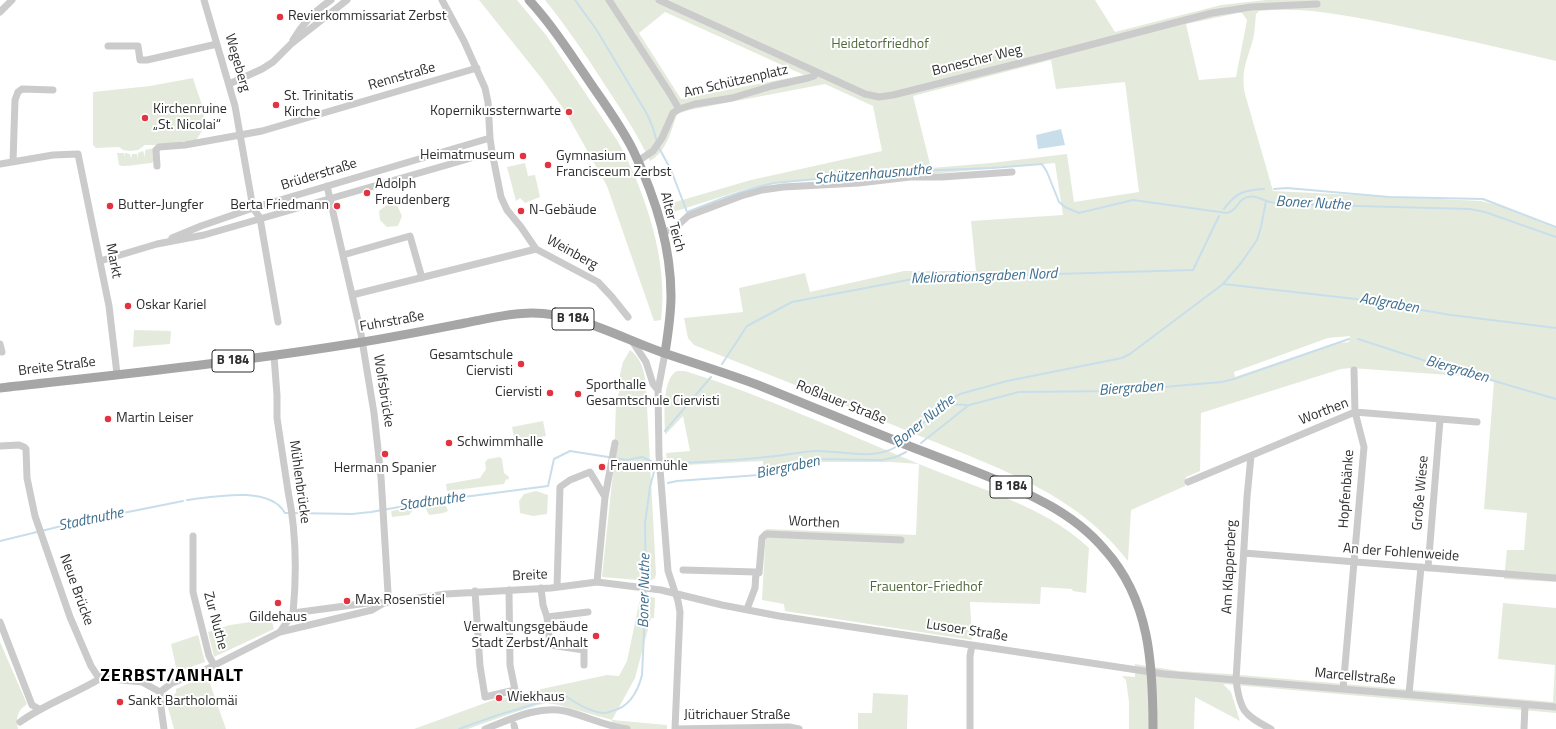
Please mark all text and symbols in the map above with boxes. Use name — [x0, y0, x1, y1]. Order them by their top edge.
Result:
place label: Revierkommissariat Zerbst — [288, 9, 447, 25]
marker: Revierkommissariat Zerbst — [275, 12, 285, 22]
street label: Wegeberg — [221, 32, 253, 94]
park label: Heidetorfriedhof — [831, 37, 929, 53]
street label: Bonescher Weg — [930, 42, 1024, 80]
street label: Rennstraße — [367, 59, 437, 95]
street label: Am Schützenplatz — [682, 62, 790, 102]
place label: St. Trinitatis Kirche — [284, 89, 354, 122]
marker: St. Trinitatis Kirche — [271, 100, 281, 110]
place label: Kirchenruine „St. Nicolai“ — [153, 102, 227, 134]
place label: Kopernikussternwarte — [430, 104, 561, 120]
marker: Kopernikussternwarte — [564, 107, 574, 117]
marker: Kirchenruine „St. Nicolai“ — [140, 113, 150, 123]
place label: Heimatmuseum — [420, 148, 515, 164]
place label: Gymnasium Francisceum Zerbst — [556, 149, 671, 182]
marker: Heimatmuseum — [518, 151, 528, 161]
street label: Brüderstraße — [279, 155, 359, 195]
marker: Gymnasium Francisceum Zerbst — [543, 160, 553, 170]
water label: Schützenhausnuthe — [814, 161, 932, 189]
place label: Adolph Freudenberg — [375, 177, 450, 210]
marker: Adolph Freudenberg — [362, 188, 372, 198]
street label: Alter Teich — [656, 190, 688, 254]
water label: Boner Nuthe — [1275, 193, 1351, 215]
place label: Butter-Jungfer — [118, 198, 203, 214]
place label: Berta Friedmann — [230, 198, 329, 214]
marker: Butter-Jungfer — [105, 201, 115, 211]
marker: Berta Friedmann — [332, 201, 342, 211]
place label: N-Gebäude — [529, 203, 597, 219]
marker: N-Gebäude — [516, 206, 526, 216]
street label: Weinberg — [543, 232, 601, 274]
street label: Markt — [101, 242, 125, 280]
water label: Meliorationsgraben Nord — [910, 265, 1058, 289]
water label: Aalgraben — [1358, 290, 1420, 318]
place label: Oskar Kariel — [136, 298, 207, 314]
marker: Oskar Kariel — [123, 301, 133, 311]
street label: Fuhrstraße — [358, 308, 426, 336]
road number: B 184 — [552, 308, 594, 330]
place label: Gesamtschule Ciervisti — [429, 348, 513, 380]
road number: B 184 — [212, 350, 254, 372]
water label: Biergraben — [1424, 352, 1490, 388]
street label: Breite Straße — [17, 354, 97, 380]
street label: Wolfsbrücke — [369, 354, 397, 428]
marker: Gesamtschule Ciervisti — [516, 359, 526, 369]
street label: Roßlauer Straße — [793, 377, 889, 429]
place label: Sporthalle Gesamtschule Ciervisti — [586, 378, 720, 410]
water label: Biergraben — [1098, 378, 1164, 400]
place label: Ciervisti — [495, 385, 542, 401]
marker: Ciervisti — [545, 388, 555, 398]
marker: Sporthalle Gesamtschule Ciervisti — [573, 389, 583, 399]
water label: Boner Nuthe — [889, 392, 959, 452]
street label: Worthen — [1297, 395, 1351, 429]
place label: Martin Leiser — [116, 411, 193, 427]
marker: Martin Leiser — [103, 414, 113, 424]
place label: Schwimmhalle — [457, 435, 543, 451]
marker: Schwimmhalle — [444, 438, 454, 448]
street label: Mühlenbrücke — [285, 439, 313, 525]
marker: Hermann Spanier — [380, 449, 390, 459]
street label: Hopfenbänke — [1336, 449, 1358, 529]
water label: Biergraben — [755, 453, 821, 483]
street label: Große Wiese — [1409, 455, 1433, 531]
place label: Frauenmühle — [610, 459, 688, 475]
place label: Hermann Spanier — [334, 461, 436, 477]
marker: Frauenmühle — [597, 462, 607, 472]
road number: B 184 — [990, 476, 1032, 498]
water label: Stadtnuthe — [398, 488, 466, 516]
water label: Stadtnuthe — [57, 504, 125, 536]
street label: Worthen — [788, 513, 840, 533]
street label: Am Klapperberg — [1219, 519, 1241, 615]
street label: An der Fohlenweide — [1342, 541, 1460, 565]
street label: Neue Brücke — [55, 552, 97, 628]
water label: Boner Nuthe — [635, 554, 655, 628]
street label: Breite — [512, 567, 548, 585]
park label: Frauentor-Friedhof — [870, 580, 982, 596]
street label: Zur Nuthe — [199, 590, 231, 652]
place label: Max Rosenstiel — [355, 593, 445, 609]
marker: Max Rosenstiel — [342, 596, 352, 606]
marker: Gildehaus — [273, 598, 283, 608]
place label: Gildehaus — [249, 610, 307, 626]
street label: Lusoer Straße — [925, 616, 1009, 646]
place label: Verwaltungsgebäude Stadt Zerbst/Anhalt — [463, 620, 588, 652]
marker: Verwaltungsgebäude Stadt Zerbst/Anhalt — [591, 631, 601, 641]
street label: Marcellstraße — [1314, 665, 1396, 689]
district label: ZERBST/ANHALT — [100, 666, 244, 688]
place label: Wiekhaus — [507, 690, 565, 706]
marker: Wiekhaus — [494, 693, 504, 703]
place label: Sankt Bartholomäi — [128, 694, 238, 710]
marker: Sankt Bartholomäi — [115, 697, 125, 707]
street label: Jütrichauer Straße — [684, 708, 790, 724]

